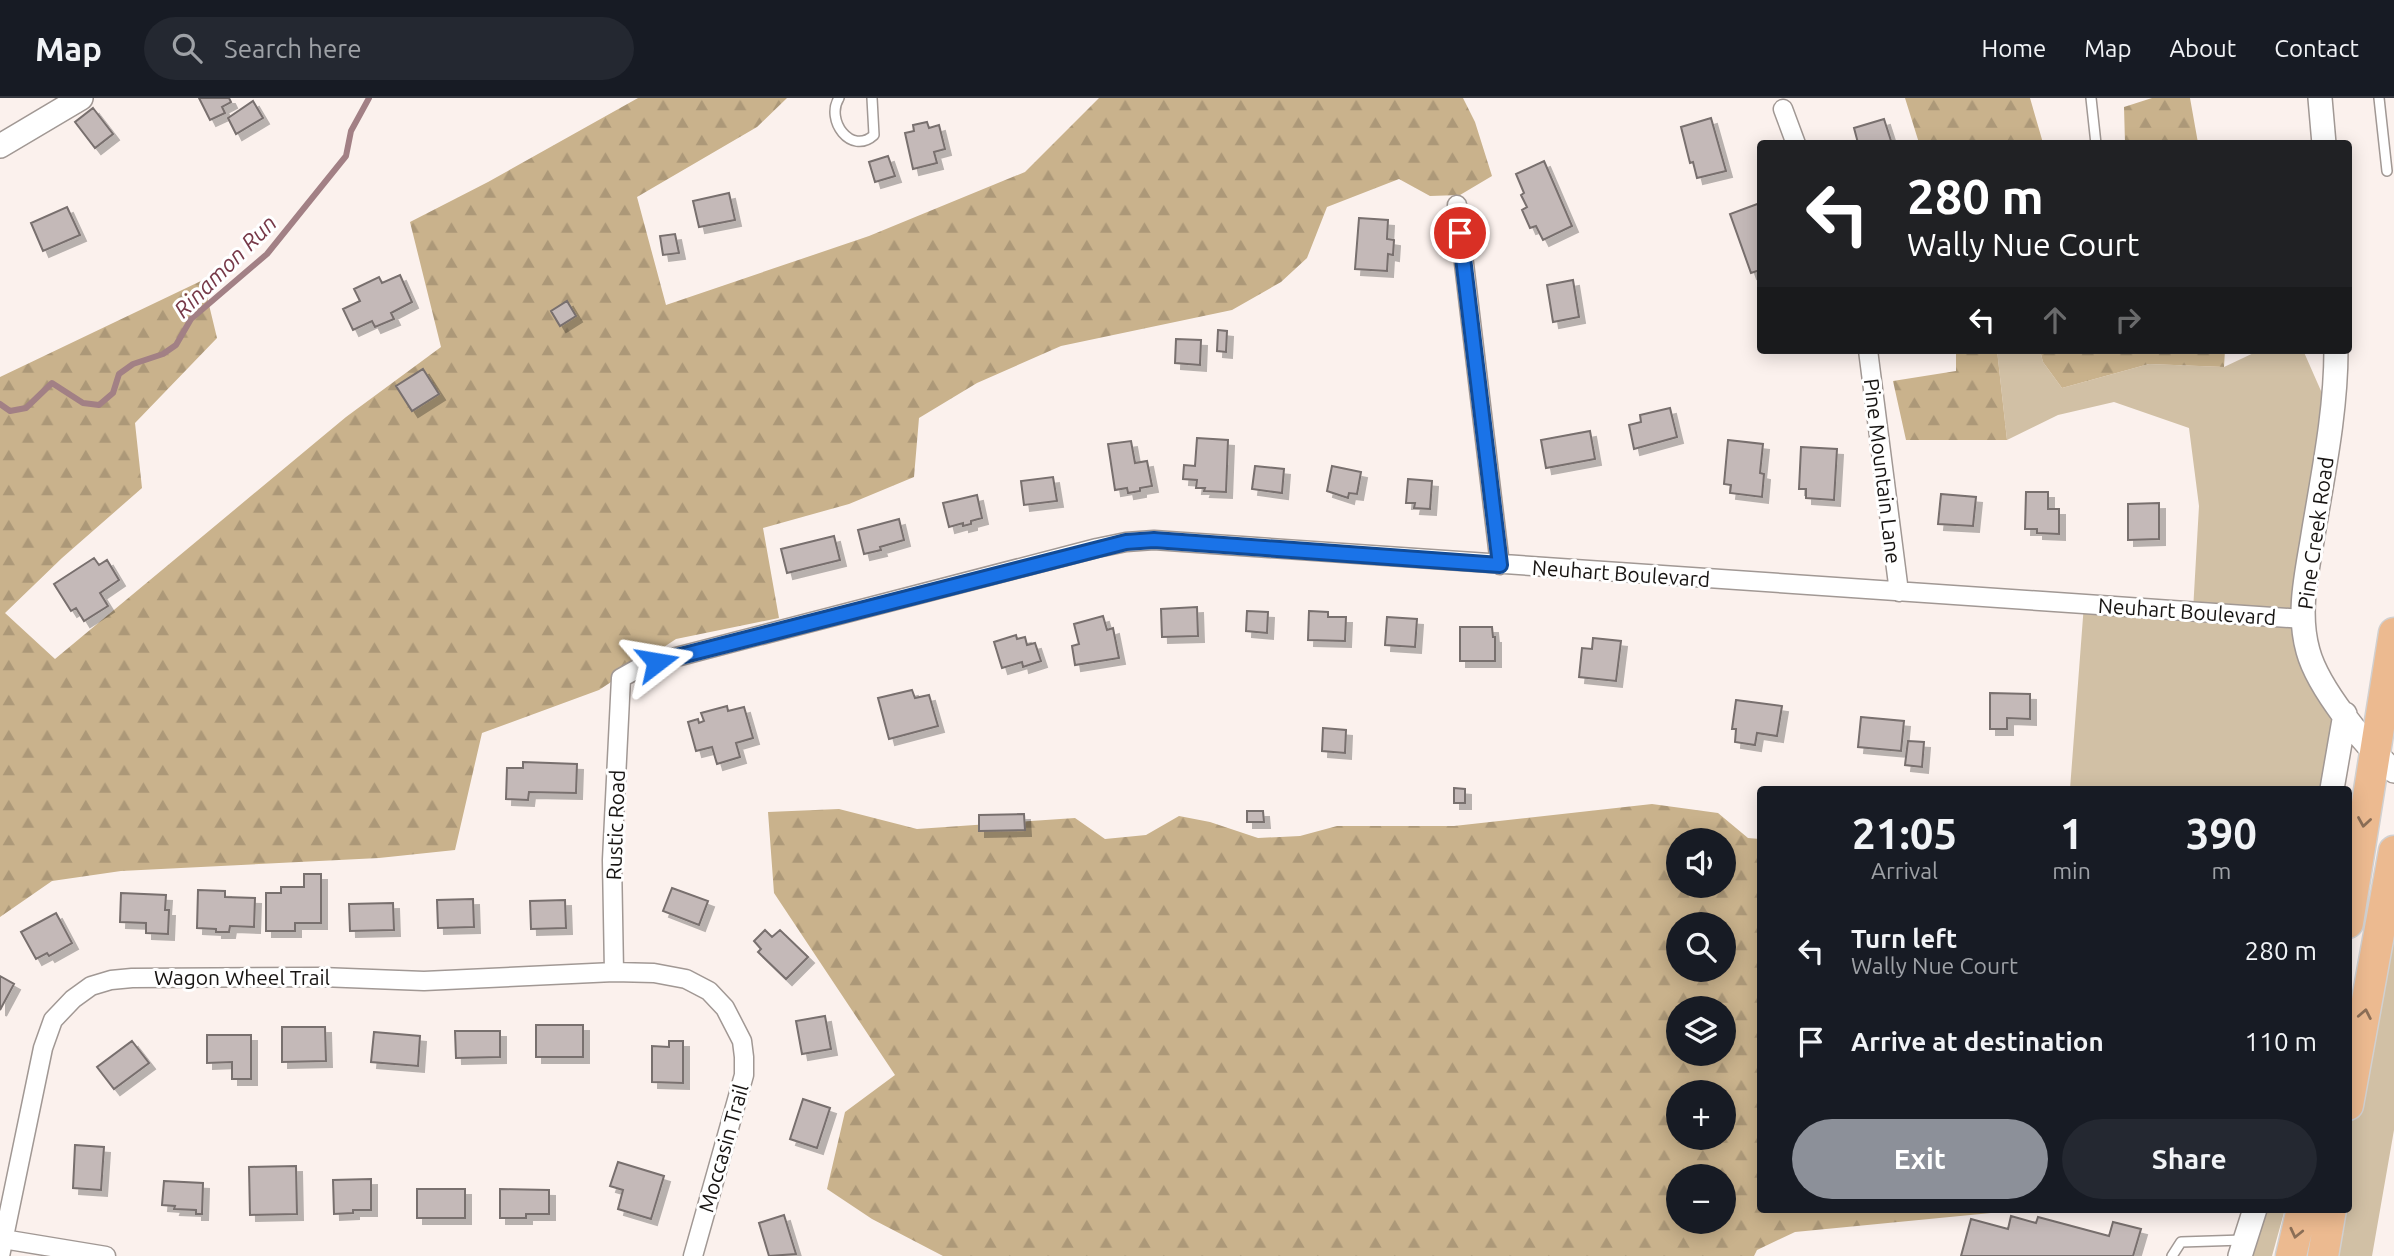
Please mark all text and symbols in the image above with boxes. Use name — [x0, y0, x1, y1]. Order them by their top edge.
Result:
search box — [144, 17, 634, 80]
icon: search — [168, 29, 206, 67]
text: Map — [35, 30, 102, 67]
text: Search here — [224, 34, 362, 63]
text: Home — [1981, 35, 2046, 62]
text: Map — [2084, 35, 2131, 62]
text: About — [2169, 35, 2236, 62]
text: Contact — [2274, 35, 2359, 62]
icon: left — [1792, 168, 1883, 259]
text: 280 m — [1907, 168, 2044, 223]
pin — [1430, 203, 1490, 263]
water label: Rinamon Run — [169, 210, 281, 322]
icon: arrive — [1441, 214, 1479, 252]
text: Wally Nue Court — [1907, 226, 2139, 262]
icon: left — [1963, 301, 2001, 339]
icon: ahead — [2036, 301, 2074, 339]
icon: right — [2109, 301, 2147, 339]
street label: Pine Mountain Lane — [1860, 377, 1906, 565]
street label: Pine Creek Road — [2292, 455, 2338, 611]
street label: Neuhart Boulevard — [1531, 555, 1711, 591]
street label: Neuhart Boulevard — [2097, 593, 2277, 629]
position arrow — [620, 625, 694, 699]
street label: Rustic Road — [601, 769, 629, 881]
text: 21:05 — [1852, 810, 1957, 857]
text: 1 — [2060, 810, 2083, 857]
text: 390 — [2186, 810, 2257, 857]
one-way arrow — [2357, 816, 2372, 828]
map controls — [1666, 828, 1736, 1234]
button: sound — [1666, 828, 1736, 898]
text: Arrival — [1871, 858, 1938, 883]
text: min — [2052, 858, 2091, 883]
text: m — [2211, 858, 2231, 883]
button: search — [1666, 912, 1736, 982]
text: Turn left — [1851, 924, 1957, 953]
icon: left — [1792, 932, 1830, 970]
text: 280 m — [2245, 936, 2317, 965]
text: Wally Nue Court — [1851, 953, 2018, 978]
street label: Wagon Wheel Trail — [154, 965, 330, 989]
button: layers — [1666, 996, 1736, 1066]
one-way arrow — [2357, 1008, 2372, 1020]
icon: arrive — [1792, 1023, 1830, 1061]
text: Arrive at destination — [1851, 1027, 2104, 1056]
text: 110 m — [2245, 1027, 2317, 1056]
button: + — [1666, 1080, 1736, 1150]
street label: Moccasin Trail — [693, 1081, 753, 1215]
button: Exit — [1792, 1119, 2048, 1199]
button: Share — [2062, 1119, 2317, 1199]
button: − — [1666, 1164, 1736, 1234]
one-way arrow — [2290, 1227, 2305, 1239]

